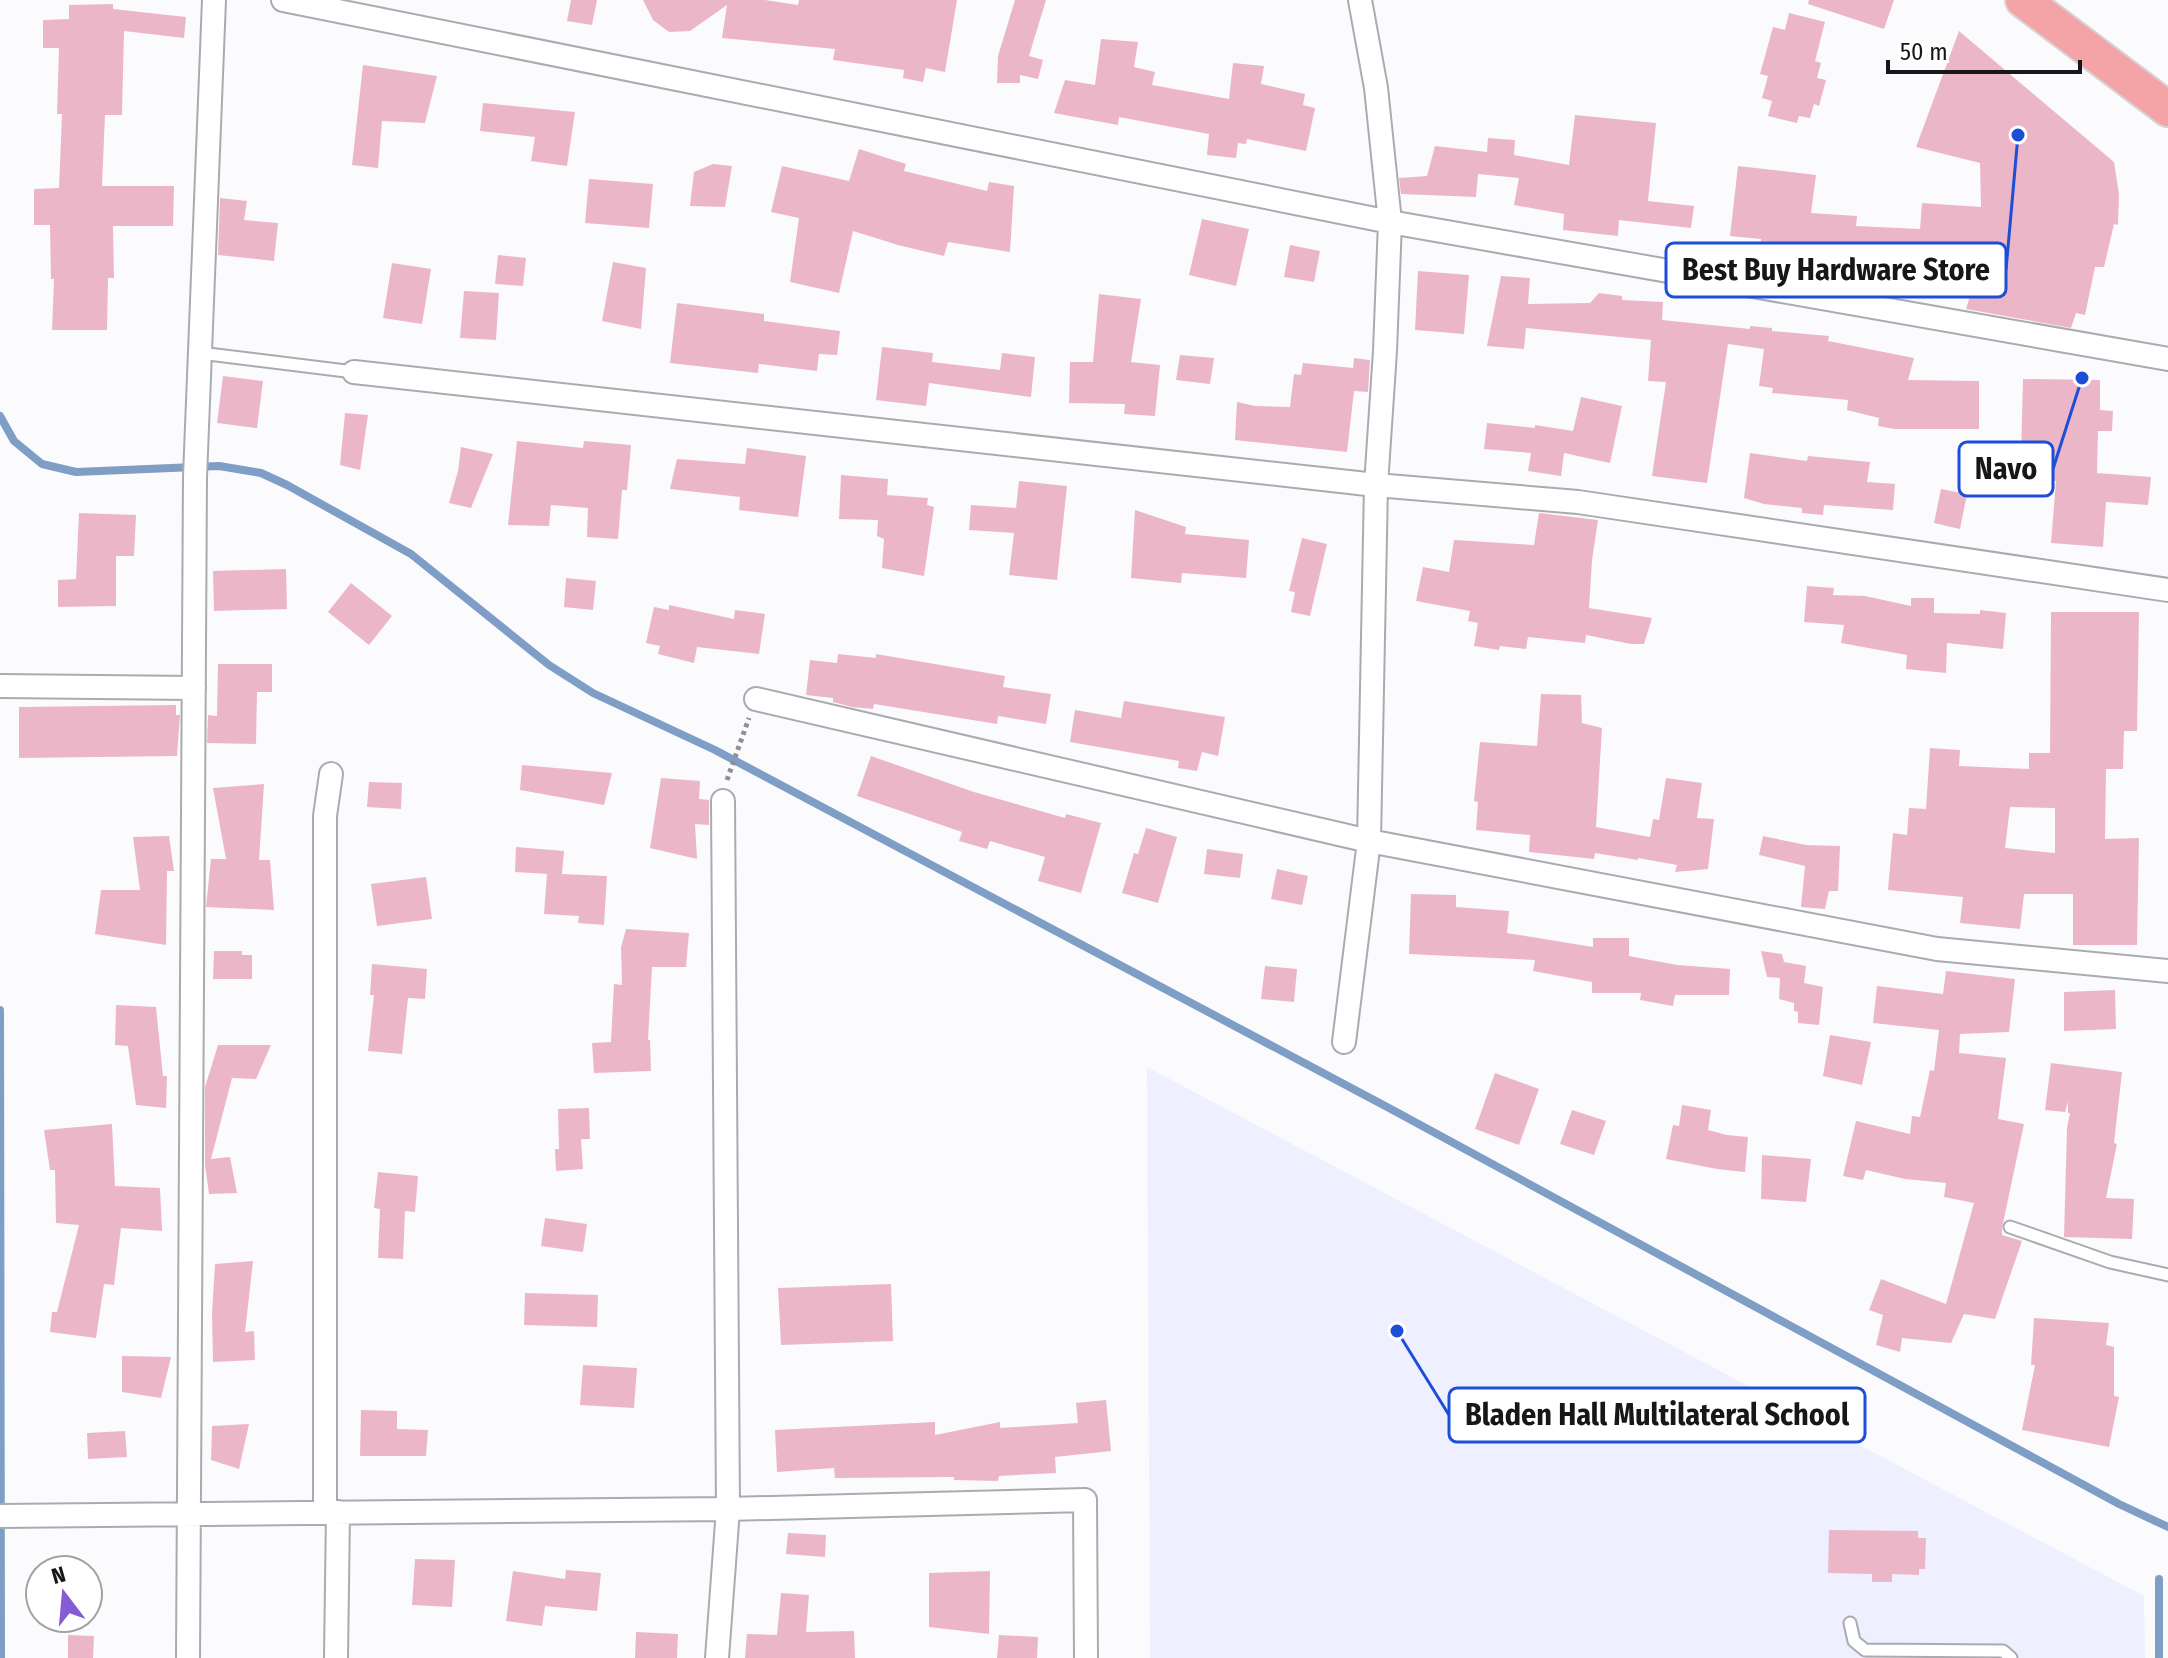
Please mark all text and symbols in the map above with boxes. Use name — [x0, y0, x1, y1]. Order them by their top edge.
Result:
scale bar — [1888, 24, 2080, 74]
text: 50 m — [1900, 38, 1948, 66]
callout: Best Buy Hardware Store — [1666, 243, 2006, 297]
text: Best Buy Hardware Store — [1682, 252, 1990, 288]
callout: Navo — [1959, 442, 2053, 496]
text: Navo — [1975, 451, 2037, 487]
callout: Bladen Hall Multilateral School — [1449, 1388, 1865, 1442]
text: Bladen Hall Multilateral School — [1465, 1397, 1850, 1433]
north arrow — [24, 1554, 104, 1634]
text: N — [49, 1560, 69, 1590]

